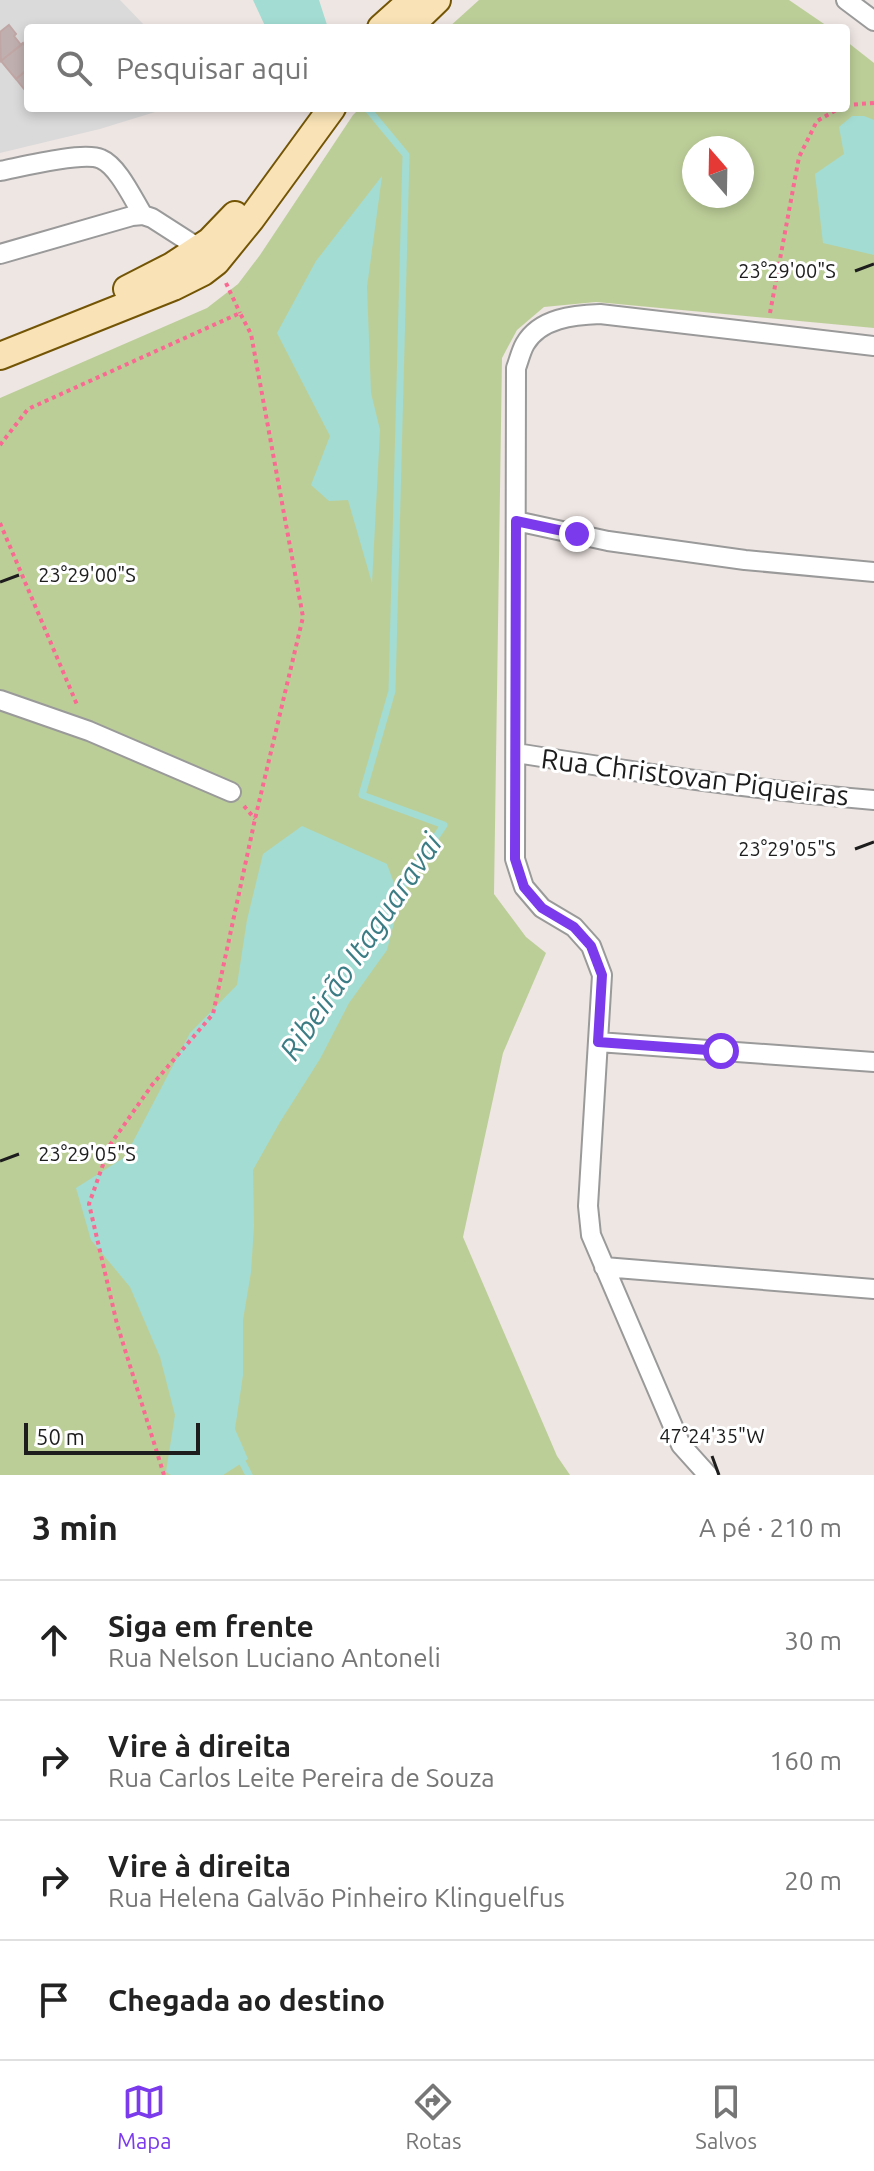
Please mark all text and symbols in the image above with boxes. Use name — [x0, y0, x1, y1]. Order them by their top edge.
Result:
search box — [24, 24, 850, 112]
icon: search — [52, 46, 96, 90]
text: Pesquisar aqui — [116, 51, 309, 85]
north arrow — [682, 136, 754, 208]
text: 23°29'00"S — [738, 259, 836, 282]
route end — [559, 516, 595, 552]
text: 23°29'00"S — [38, 563, 136, 586]
street label: Rua Christovan Piqueiras — [539, 742, 851, 811]
water label: Ribeirão Itaguaravai — [272, 826, 449, 1066]
text: 23°29'05"S — [738, 837, 836, 860]
route start — [703, 1033, 739, 1069]
text: 23°29'05"S — [38, 1142, 136, 1165]
scale bar — [24, 1419, 200, 1455]
text: 50 m — [36, 1424, 85, 1449]
text: 47°24'35"W — [659, 1424, 765, 1447]
text: 3 min — [32, 1508, 118, 1546]
text: A pé · 210 m — [699, 1513, 842, 1542]
text: Siga em frente — [108, 1609, 314, 1643]
icon: ahead — [32, 1618, 76, 1662]
text: 30 m — [784, 1626, 842, 1655]
text: Rua Nelson Luciano Antoneli — [108, 1643, 441, 1672]
text: Vire à direita — [108, 1729, 291, 1763]
icon: right — [32, 1738, 76, 1782]
text: 160 m — [770, 1746, 842, 1775]
text: Rua Carlos Leite Pereira de Souza — [108, 1763, 495, 1792]
text: Vire à direita — [108, 1849, 291, 1883]
icon: right — [32, 1858, 76, 1902]
text: 20 m — [784, 1866, 842, 1895]
text: Rua Helena Galvão Pinheiro Klinguelfus — [108, 1883, 565, 1912]
icon: arrive — [32, 1978, 76, 2022]
text: Chegada ao destino — [108, 1983, 385, 2017]
tab: Mapa — [117, 2080, 172, 2153]
tab: Rotas — [405, 2080, 461, 2153]
tab: Salvos — [695, 2080, 757, 2153]

